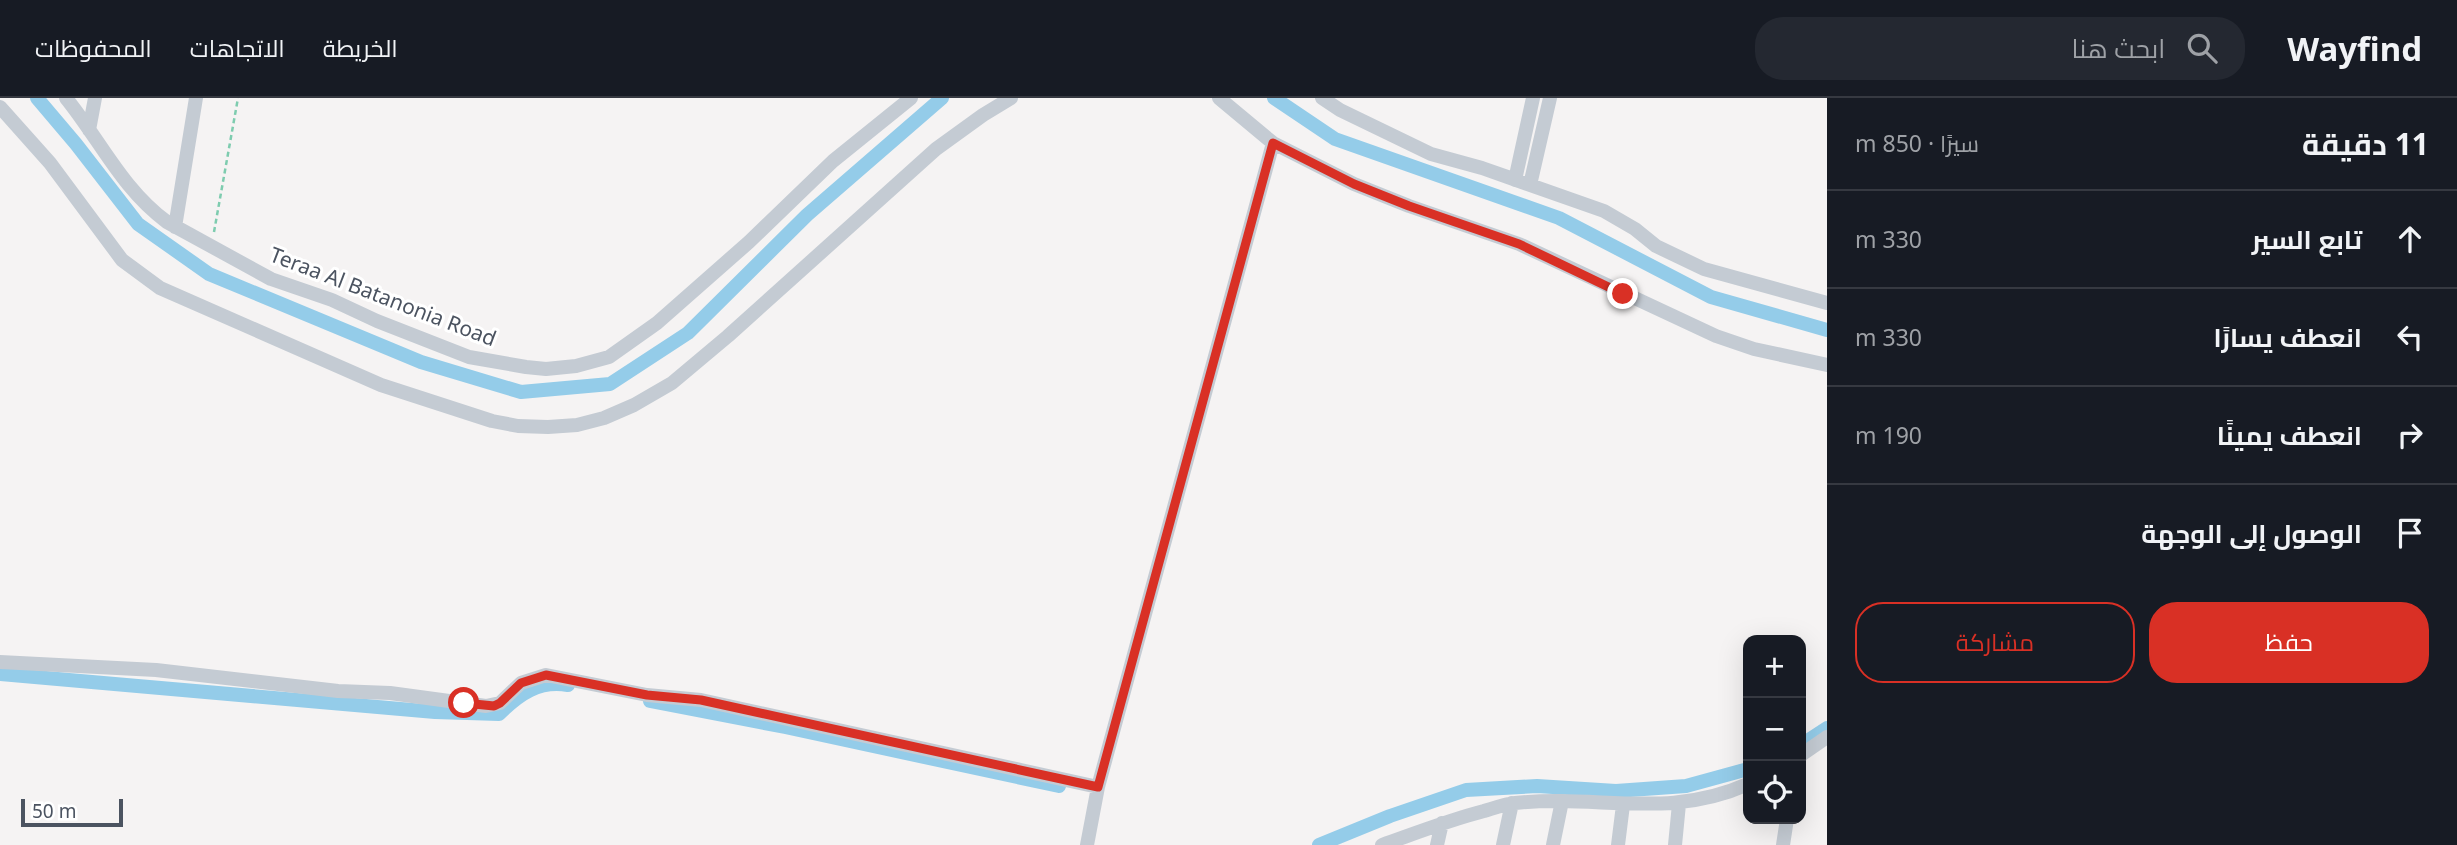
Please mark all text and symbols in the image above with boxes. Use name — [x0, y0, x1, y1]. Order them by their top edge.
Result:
search box — [1755, 17, 2245, 80]
text: Wayfind — [2287, 26, 2422, 71]
icon: search — [2183, 29, 2221, 67]
text: ابحث هنا — [2072, 30, 2165, 66]
text: المحفوظات — [35, 31, 152, 64]
text: الاتجاهات — [190, 31, 285, 64]
text: الخريطة — [323, 31, 398, 64]
text: 11 دقيقة — [2302, 123, 2429, 164]
text: سيرًا · 850 m — [1855, 127, 1979, 159]
icon: ahead — [2391, 220, 2429, 258]
text: تابع السير — [2252, 221, 2362, 257]
text: 330 m — [1855, 223, 1922, 255]
street label: Teraa Al Batanonia Road — [266, 240, 500, 352]
route end — [1607, 278, 1638, 309]
icon: left — [2391, 318, 2429, 356]
text: انعطف يسارًا — [2213, 319, 2362, 355]
text: 330 m — [1855, 321, 1922, 353]
icon: right — [2391, 416, 2429, 454]
text: انعطف يمينًا — [2217, 417, 2362, 453]
text: 190 m — [1855, 419, 1922, 451]
icon: arrive — [2391, 514, 2429, 552]
text: الوصول إلى الوجهة — [2141, 515, 2362, 551]
button: مشاركة — [1855, 602, 2135, 683]
button: حفظ — [2149, 602, 2429, 683]
map controls — [1743, 635, 1806, 824]
button: + — [1743, 635, 1806, 698]
route start — [448, 687, 479, 718]
button: − — [1743, 698, 1806, 761]
button: locate — [1743, 761, 1806, 824]
scale bar — [21, 796, 122, 828]
text: 50 m — [32, 798, 76, 824]

